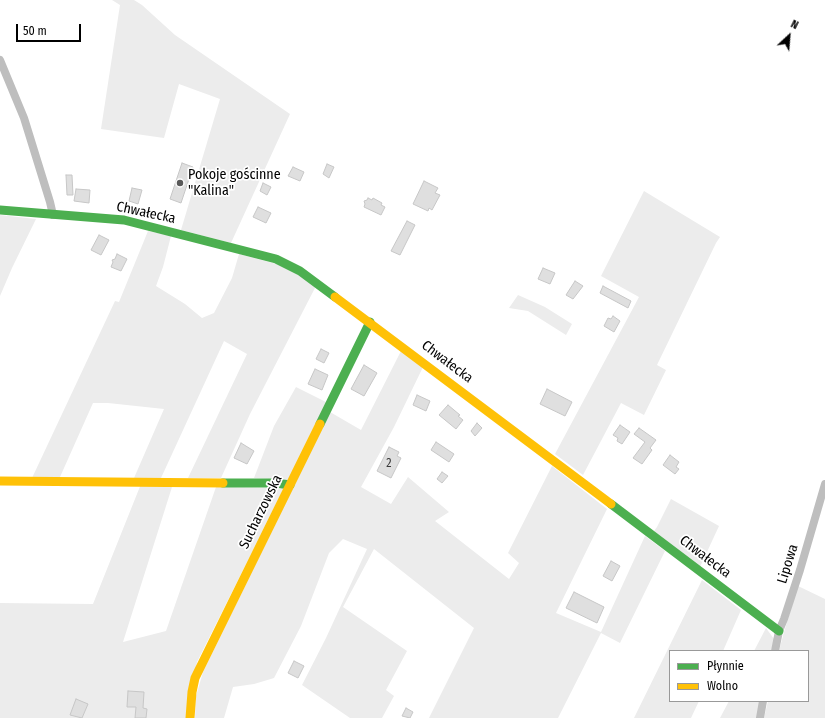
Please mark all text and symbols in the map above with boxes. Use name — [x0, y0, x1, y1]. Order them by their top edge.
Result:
scale bar — [18, 16, 83, 42]
north arrow — [769, 16, 809, 56]
text: N — [789, 17, 800, 32]
text: 50 m — [23, 24, 47, 38]
place label: Pokoje gościnne "Kalina" — [188, 167, 281, 200]
marker: Pokoje gościnne "Kalina" — [175, 178, 185, 188]
street label: Chwałecka — [115, 199, 177, 227]
street label: Chwałecka — [418, 337, 476, 387]
house number: 2 — [386, 457, 392, 471]
street label: Sucharzowska — [236, 472, 286, 552]
street label: Chwałecka — [676, 532, 734, 582]
street label: Lipowa — [774, 542, 802, 586]
legend — [669, 650, 809, 702]
text: Płynnie — [707, 659, 744, 673]
text: Wolno — [707, 679, 738, 693]

